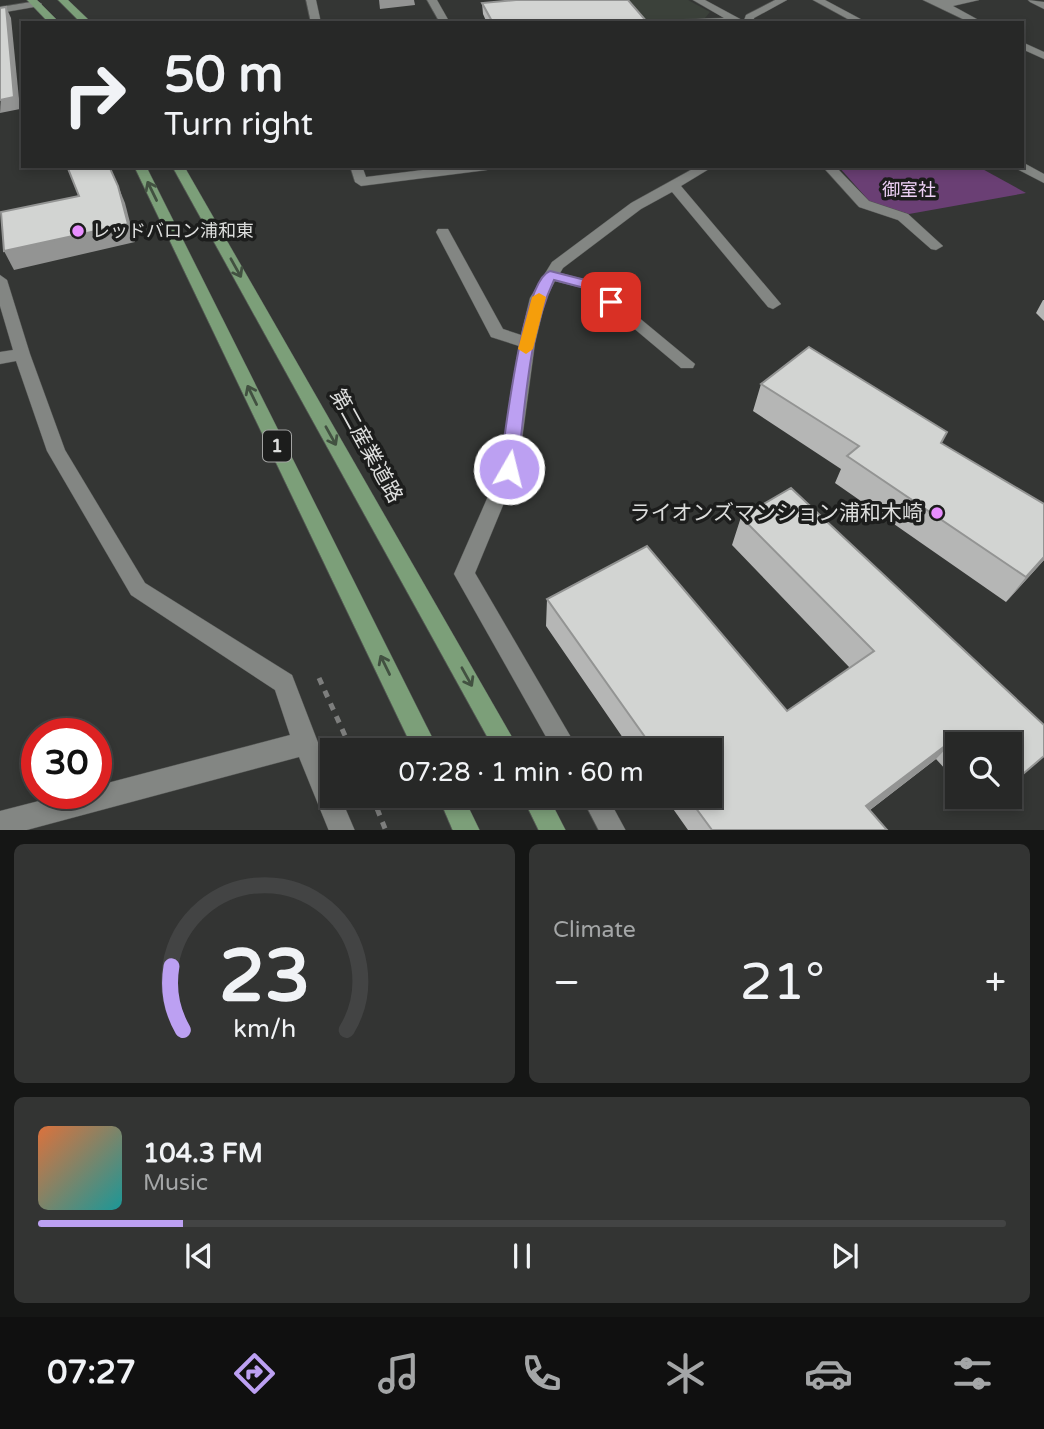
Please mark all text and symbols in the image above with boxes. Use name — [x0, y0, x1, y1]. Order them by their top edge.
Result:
text: 50 m — [164, 46, 283, 105]
icon: right — [49, 49, 140, 140]
text: Turn right — [164, 106, 313, 144]
park label: 御室社 — [882, 179, 936, 201]
one-way arrow — [145, 181, 159, 202]
place label: レッドバロン浦和東 — [92, 220, 254, 242]
marker: レッドバロン浦和東 — [70, 223, 86, 239]
one-way arrow — [229, 258, 243, 278]
pin — [581, 272, 641, 332]
icon: arrive — [592, 283, 630, 321]
one-way arrow — [245, 385, 259, 406]
street label: 第二産業道路 — [325, 385, 407, 507]
one-way arrow — [324, 426, 338, 446]
road number: 1 — [263, 430, 291, 462]
position arrow — [472, 432, 546, 506]
place label: ライオンズマンション浦和木崎 — [629, 501, 923, 526]
marker: ライオンズマンション浦和木崎 — [929, 505, 945, 521]
one-way arrow — [377, 655, 391, 676]
one-way arrow — [461, 666, 474, 687]
speed limit sign: 30 — [21, 718, 112, 809]
map controls — [945, 732, 1022, 809]
button: search — [945, 732, 1022, 809]
text: 07:28 · 1 min · 60 m — [398, 757, 644, 788]
text: Climate — [553, 916, 636, 944]
text: 23 — [219, 933, 310, 1021]
text: 21° — [740, 951, 825, 1014]
text: − — [553, 960, 580, 1006]
text: + — [985, 960, 1006, 1006]
text: km/h — [233, 1013, 296, 1043]
text: 104.3 FM — [143, 1138, 263, 1169]
text: Music — [143, 1169, 208, 1197]
icon: previous — [180, 1237, 218, 1275]
icon: pause — [503, 1237, 541, 1275]
icon: next — [826, 1237, 864, 1275]
icon: directions — [230, 1349, 279, 1398]
icon: music — [374, 1349, 423, 1398]
icon: phone — [517, 1349, 566, 1398]
icon: climate — [661, 1349, 710, 1398]
icon: car — [804, 1349, 853, 1398]
icon: filters — [948, 1349, 997, 1398]
text: 07:27 — [47, 1354, 136, 1392]

